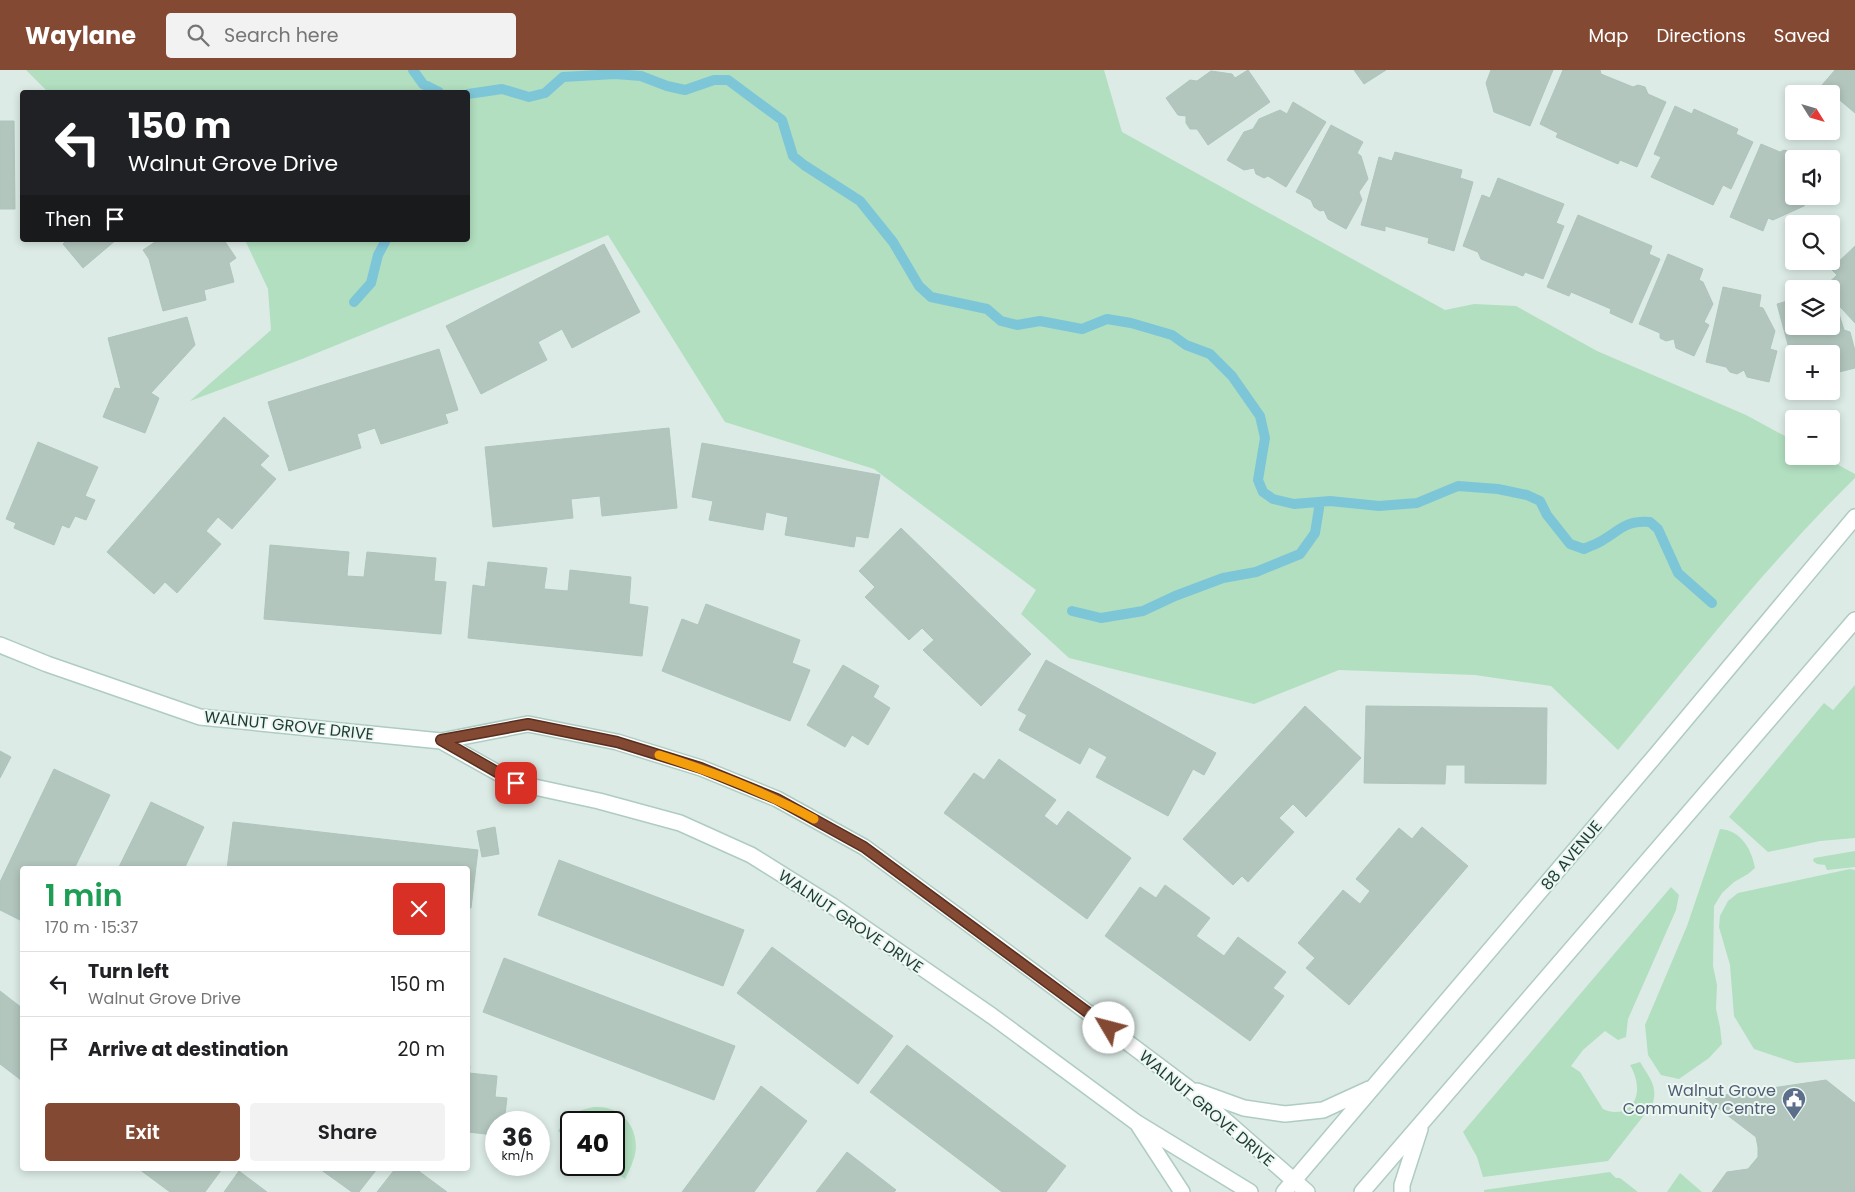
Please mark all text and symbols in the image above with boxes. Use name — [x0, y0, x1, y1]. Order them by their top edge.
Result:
search box — [166, 13, 516, 58]
text: Waylane — [25, 19, 136, 52]
icon: search — [184, 21, 212, 49]
text: Search here — [224, 22, 339, 49]
text: Map — [1589, 23, 1628, 48]
text: Directions — [1656, 23, 1746, 48]
text: Saved — [1774, 23, 1830, 48]
north arrow — [1785, 85, 1840, 140]
map controls — [1785, 85, 1840, 465]
text: 150 m — [128, 101, 231, 150]
icon: left — [45, 110, 110, 175]
text: Walnut Grove Drive — [128, 148, 338, 179]
button: sound — [1785, 150, 1840, 205]
icon: arrive — [101, 205, 129, 233]
text: Then — [45, 206, 91, 233]
button: search — [1785, 215, 1840, 270]
button: layers — [1785, 280, 1840, 335]
button: + — [1785, 345, 1840, 400]
button: − — [1785, 410, 1840, 465]
street label: WALNUT GROVE DRIVE — [203, 705, 375, 746]
pin — [495, 762, 537, 804]
icon: arrive — [502, 769, 530, 797]
street label: 88 AVENUE — [1535, 816, 1607, 895]
street label: WALNUT GROVE DRIVE — [774, 864, 928, 979]
text: 1 min — [45, 874, 123, 917]
button: close — [393, 883, 445, 935]
text: 170 m · 15:37 — [45, 916, 138, 939]
text: Turn left — [88, 958, 169, 985]
icon: left — [45, 970, 73, 998]
text: 150 m — [390, 971, 445, 998]
text: Walnut Grove Drive — [88, 987, 241, 1010]
position arrow — [1082, 1001, 1134, 1053]
icon: arrive — [45, 1035, 73, 1063]
text: Arrive at destination — [88, 1036, 289, 1063]
text: 20 m — [397, 1036, 445, 1063]
street label: WALNUT GROVE DRIVE — [1134, 1045, 1279, 1172]
place label: Walnut Grove Community Centre — [1623, 1079, 1776, 1120]
public building icon: Walnut Grove Community Centre — [1781, 1086, 1807, 1120]
button: Exit — [45, 1103, 240, 1161]
button: Share — [250, 1103, 445, 1161]
speed limit sign: 40 — [560, 1111, 625, 1176]
text: 36 — [502, 1120, 533, 1155]
text: km/h — [502, 1147, 533, 1164]

